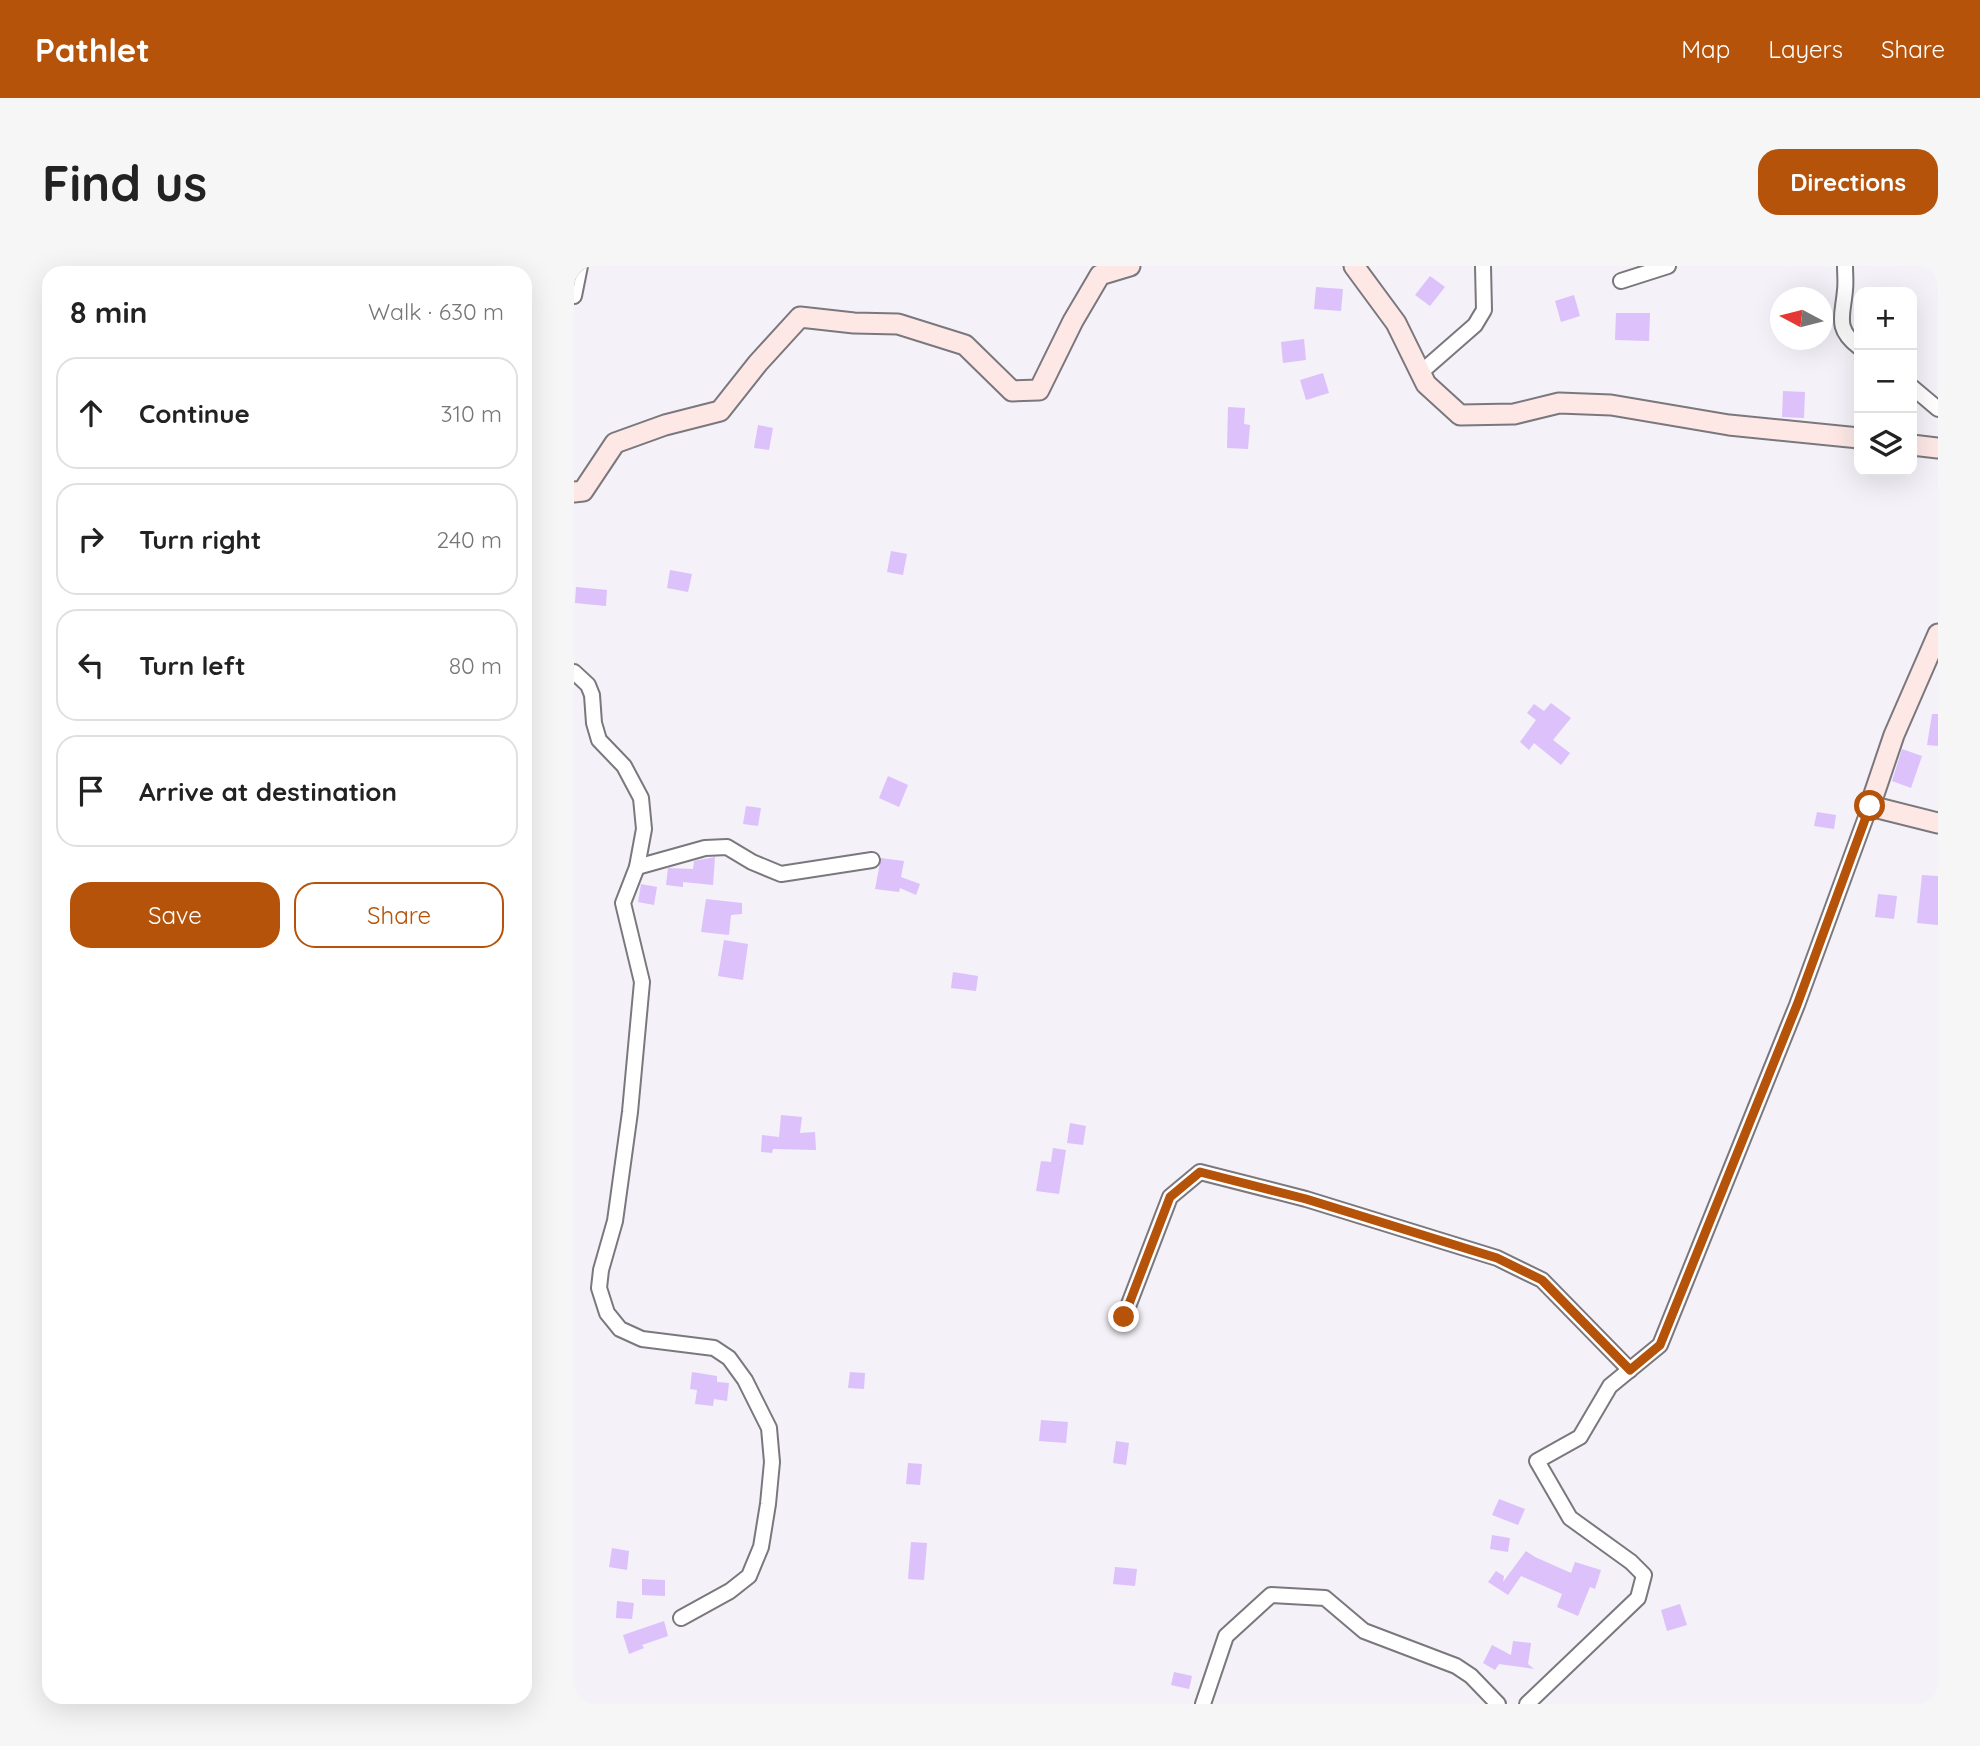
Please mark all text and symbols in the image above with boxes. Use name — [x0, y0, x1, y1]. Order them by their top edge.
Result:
text: Pathlet — [35, 29, 150, 70]
text: Map — [1681, 34, 1730, 64]
text: Layers — [1768, 34, 1843, 64]
text: Share — [1881, 34, 1945, 64]
button: Directions — [1758, 149, 1938, 215]
text: Find us — [42, 152, 207, 213]
north arrow — [1770, 287, 1833, 350]
map controls — [1854, 287, 1917, 476]
button: + — [1854, 287, 1917, 350]
text: 8 min — [70, 293, 147, 331]
text: Walk · 630 m — [368, 297, 504, 326]
button: − — [1854, 350, 1917, 413]
icon: ahead — [72, 394, 110, 432]
text: Continue — [139, 397, 250, 430]
text: 310 m — [440, 399, 502, 428]
button: layers — [1854, 413, 1917, 476]
icon: right — [72, 520, 110, 558]
text: Turn right — [139, 523, 261, 556]
text: 240 m — [437, 525, 502, 554]
icon: left — [72, 646, 110, 684]
text: Turn left — [139, 649, 246, 682]
text: 80 m — [449, 651, 502, 680]
icon: arrive — [72, 772, 110, 810]
text: Arrive at destination — [139, 775, 397, 808]
route start — [1854, 790, 1885, 821]
button: Save — [70, 882, 280, 948]
button: Share — [294, 882, 504, 948]
route end — [1108, 1301, 1139, 1332]

